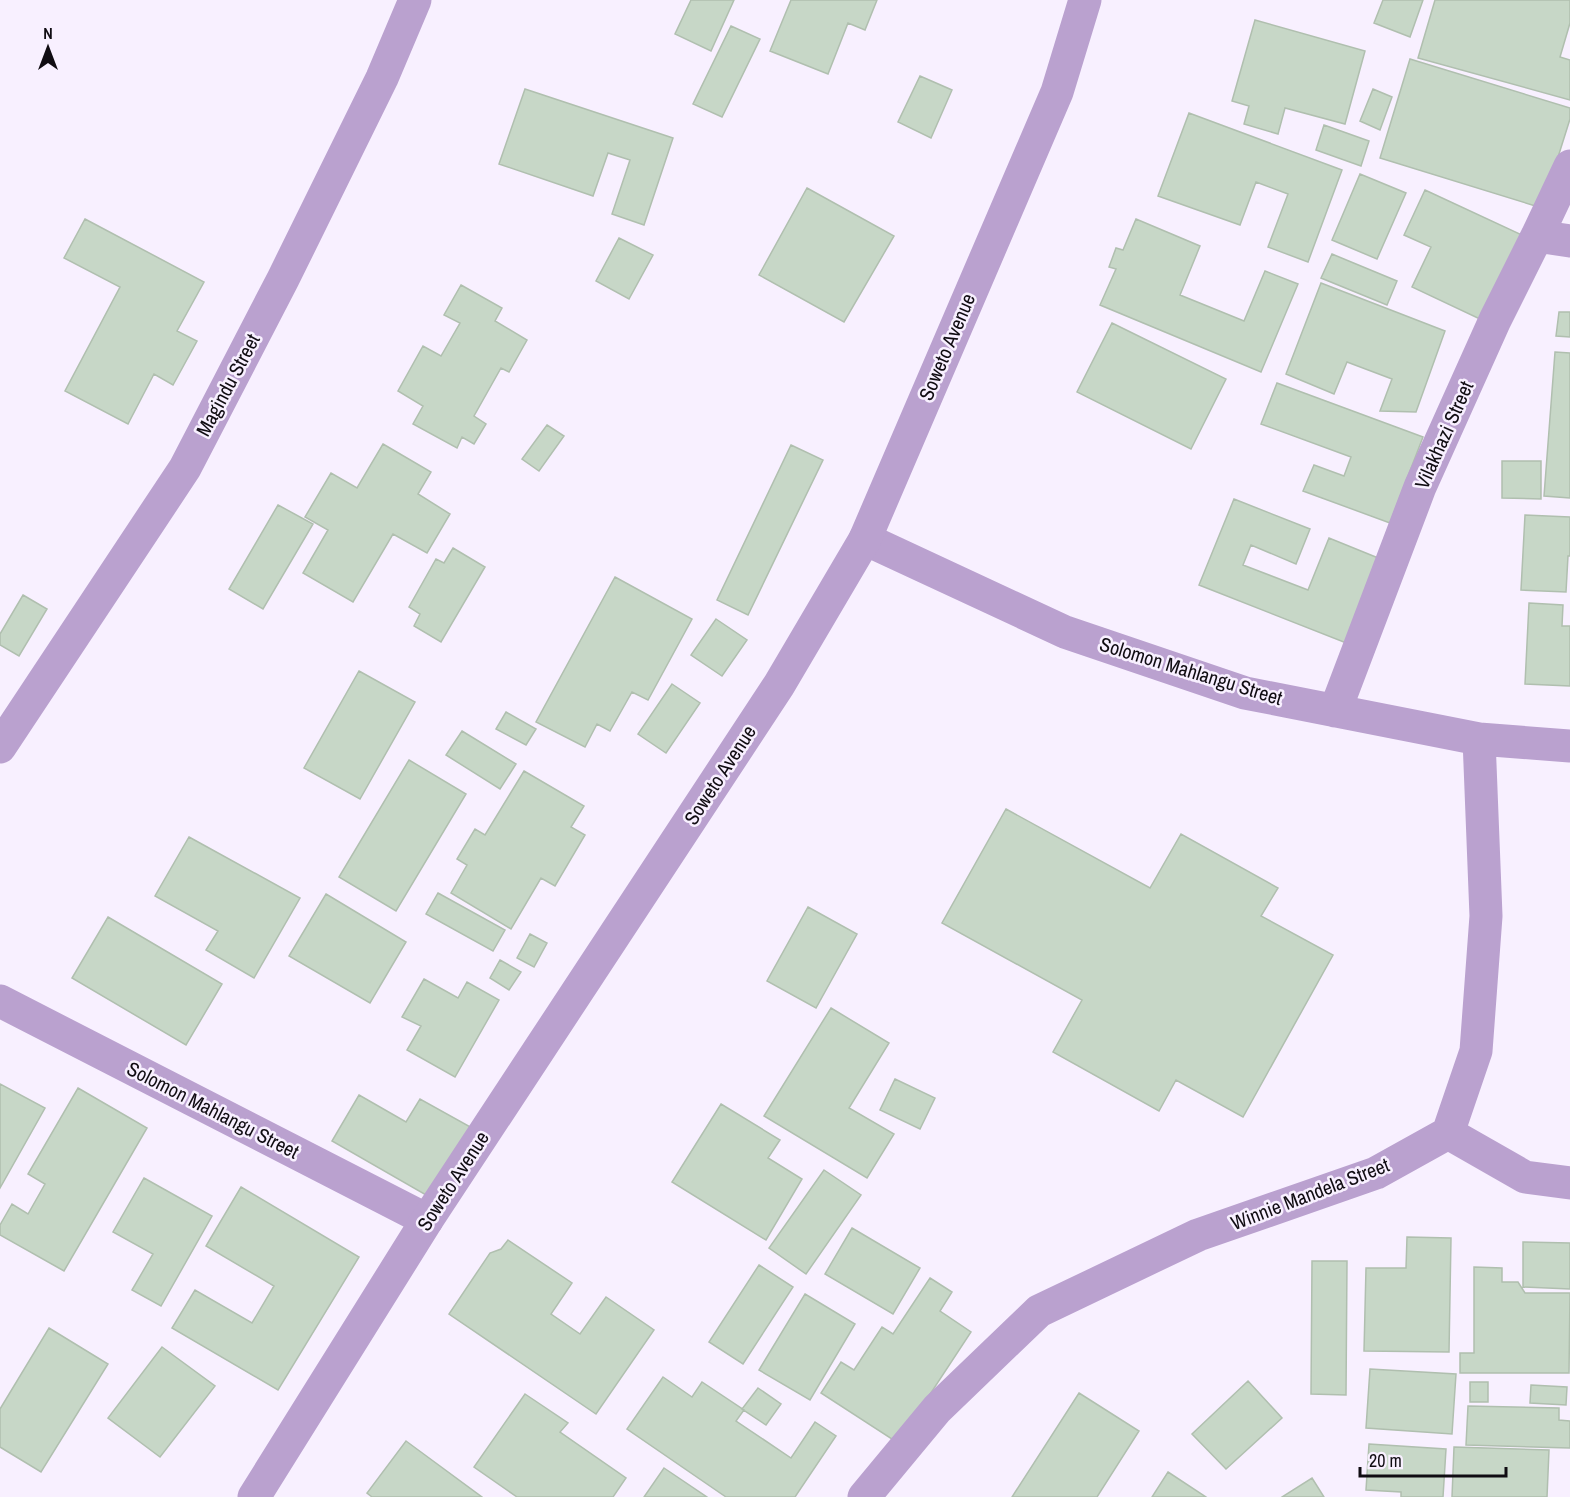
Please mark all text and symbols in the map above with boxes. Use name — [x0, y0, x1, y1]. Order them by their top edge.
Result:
north arrow — [18, 18, 78, 78]
text: N — [43, 22, 53, 44]
street label: Soweto Avenue — [912, 289, 981, 404]
street label: Magindu Street — [189, 329, 266, 441]
street label: Vilakhazi Street — [1408, 376, 1480, 493]
street label: Solomon Mahlangu Street — [1097, 630, 1286, 711]
street label: Soweto Avenue — [677, 720, 762, 830]
street label: Solomon Mahlangu Street — [123, 1054, 304, 1165]
street label: Soweto Avenue — [410, 1126, 495, 1236]
street label: Winnie Mandela Street — [1227, 1151, 1393, 1236]
scale bar — [1360, 1440, 1506, 1478]
text: 20 m — [1369, 1448, 1402, 1473]

